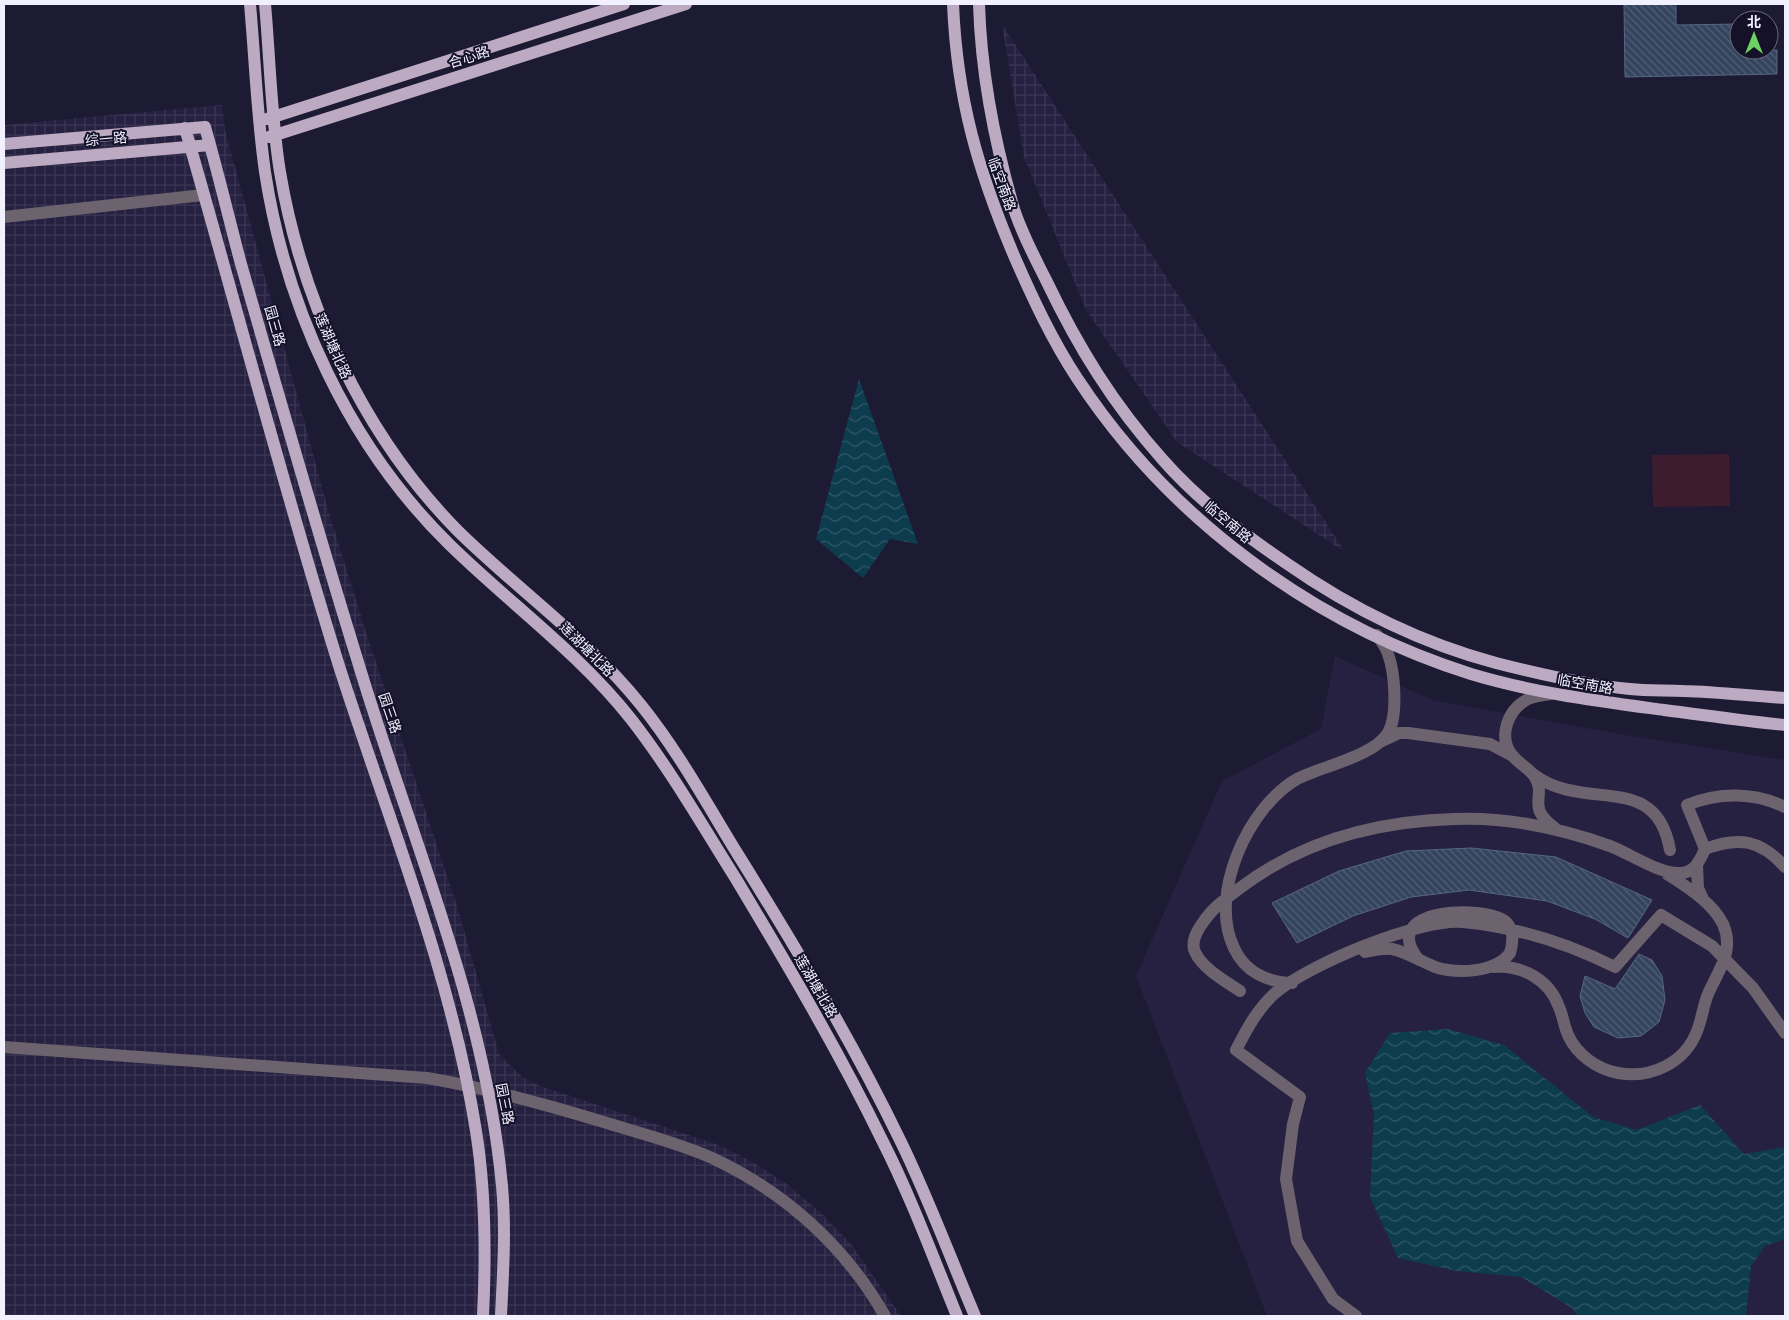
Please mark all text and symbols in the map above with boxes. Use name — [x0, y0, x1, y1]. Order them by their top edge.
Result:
north arrow — [1729, 10, 1779, 60]
text: 北 — [1747, 13, 1761, 31]
street label: 合心路 — [446, 42, 492, 72]
street label: 综一路 — [84, 128, 128, 150]
street label: 临空南路 — [984, 155, 1020, 213]
street label: 园三路 — [261, 303, 289, 349]
street label: 莲湖塘北路 — [311, 310, 355, 382]
street label: 临空南路 — [1201, 497, 1255, 547]
street label: 莲湖塘北路 — [556, 618, 618, 680]
street label: 临空南路 — [1556, 670, 1614, 698]
street label: 园三路 — [375, 690, 405, 736]
street label: 莲湖塘北路 — [791, 951, 841, 1021]
street label: 园三路 — [492, 1082, 518, 1126]

